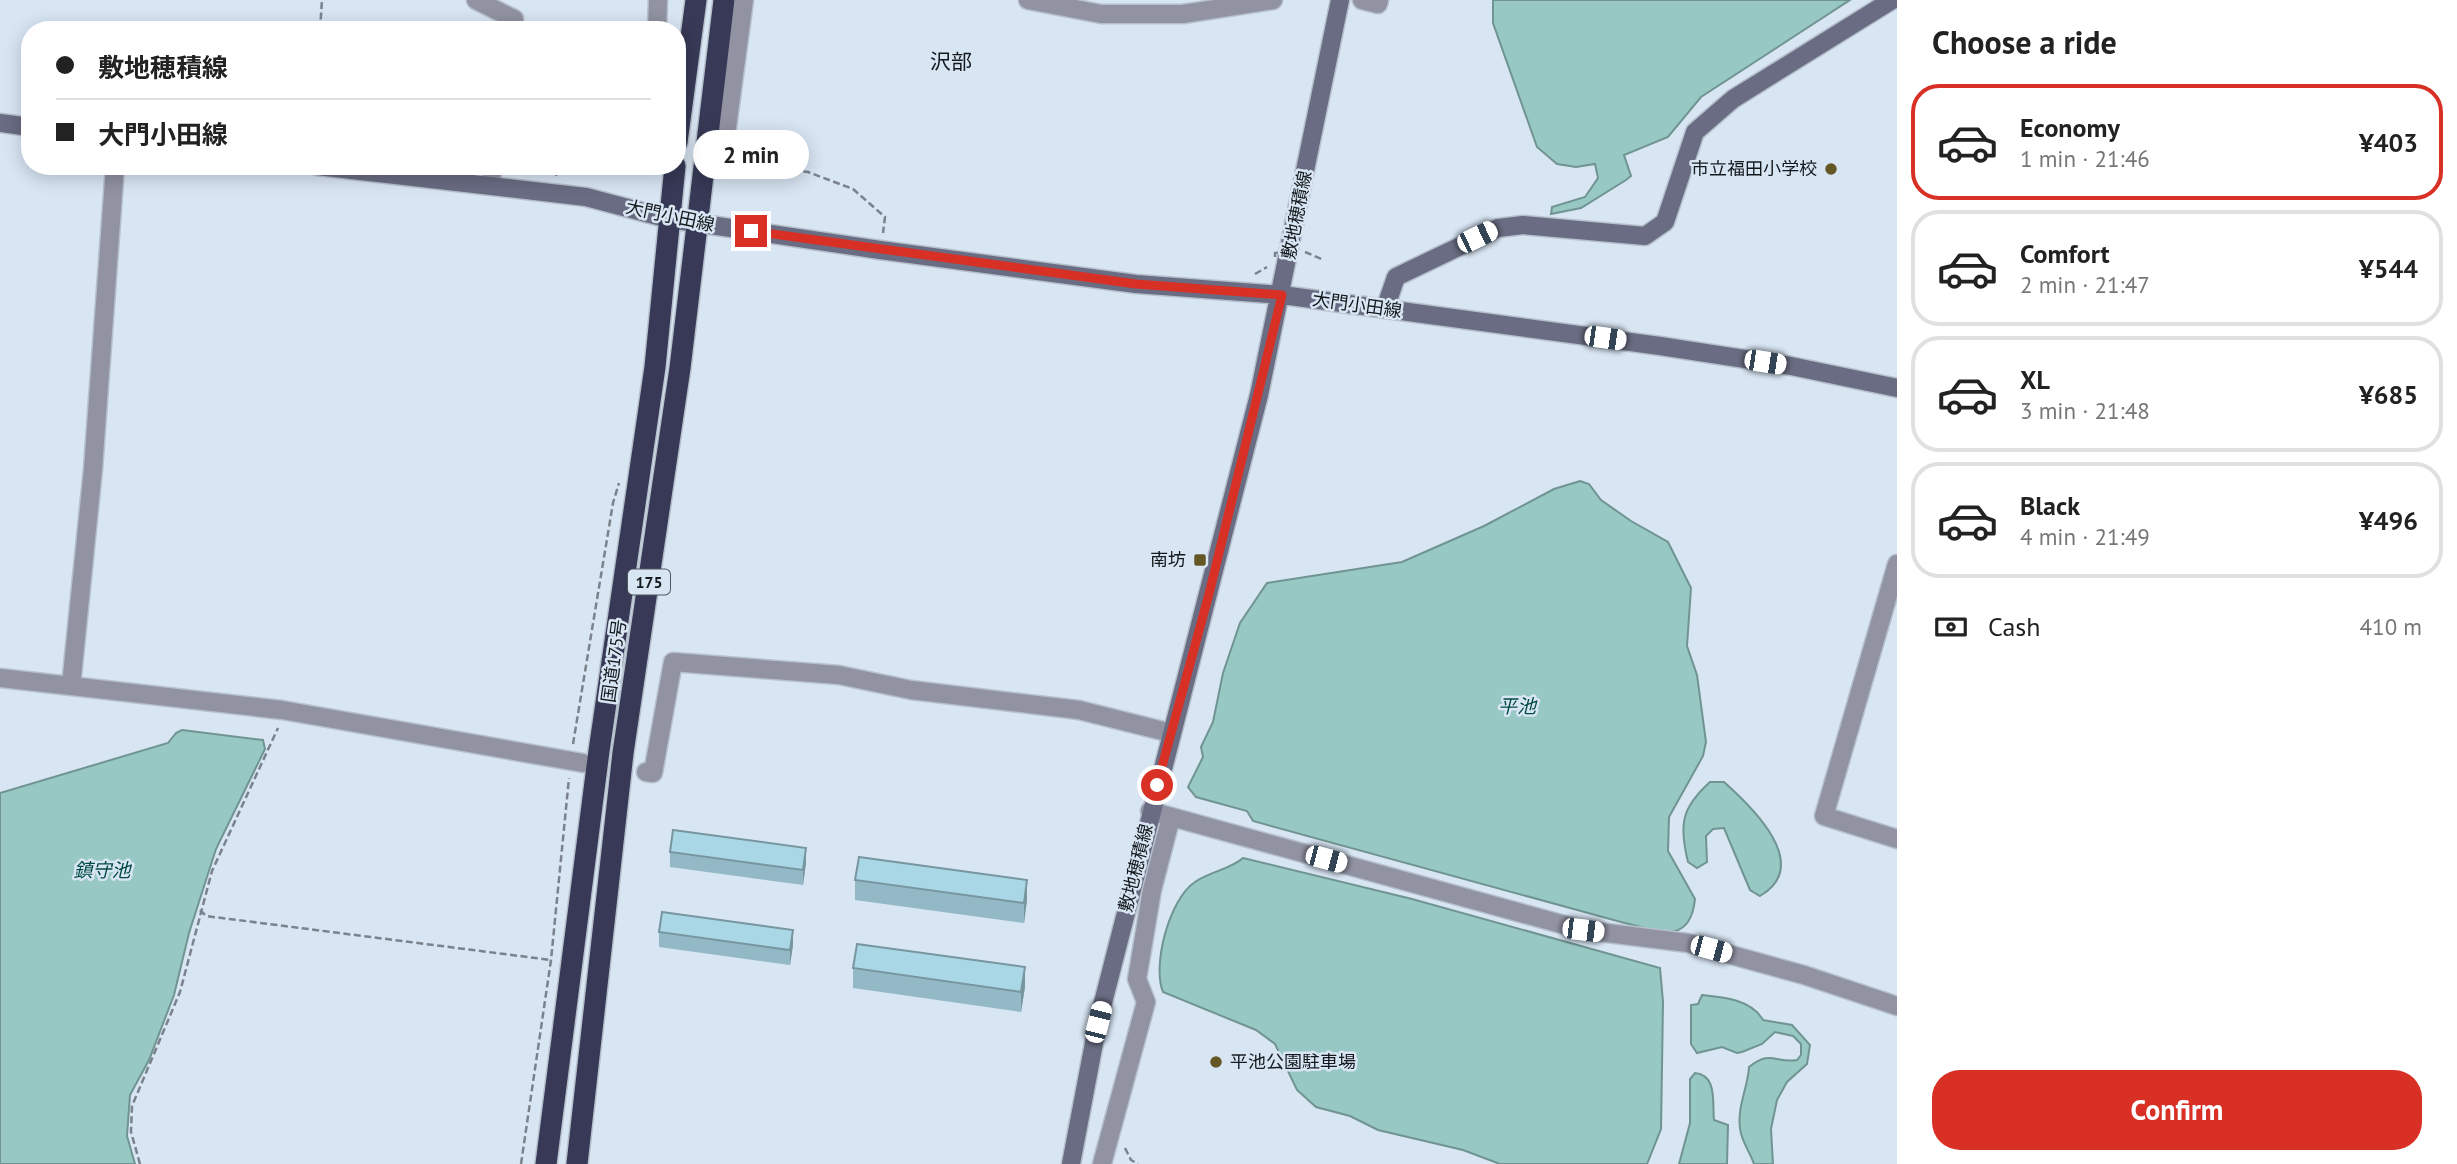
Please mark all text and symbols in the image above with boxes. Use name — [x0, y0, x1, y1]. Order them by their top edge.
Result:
text: Choose a ride — [1932, 21, 2117, 63]
district label: 沢部 — [930, 48, 972, 75]
text: 敷地穂積線 — [98, 51, 228, 84]
icon: car — [1936, 111, 1999, 174]
text: Economy — [2020, 111, 2120, 144]
text: 大門小田線 — [98, 118, 228, 151]
text: ¥403 — [2359, 126, 2418, 159]
callout: 2 min — [693, 130, 809, 178]
text: 2 min — [723, 140, 779, 169]
text: 1 min · 21:46 — [2020, 144, 2150, 173]
place label: 市立福田小学校 — [1691, 157, 1817, 180]
marker: 市立福田小学校 — [1823, 161, 1839, 177]
street label: 敷地穂積線 — [1277, 169, 1316, 261]
street label: 大門小田線 — [624, 195, 717, 236]
route end — [735, 215, 767, 247]
car — [1454, 218, 1501, 256]
icon: car — [1936, 237, 1999, 300]
text: Comfort — [2020, 237, 2110, 270]
text: ¥544 — [2359, 252, 2418, 285]
text: 2 min · 21:47 — [2020, 270, 2150, 299]
street label: 大門小田線 — [1311, 287, 1403, 322]
car — [1583, 325, 1628, 351]
car — [1743, 348, 1788, 376]
icon: car — [1936, 363, 1999, 426]
text: XL — [2020, 363, 2050, 396]
text: ¥685 — [2359, 378, 2418, 411]
text: 3 min · 21:48 — [2020, 396, 2150, 425]
icon: car — [1936, 489, 1999, 552]
text: Black — [2020, 489, 2080, 522]
text: ¥496 — [2359, 504, 2418, 537]
text: 4 min · 21:49 — [2020, 522, 2150, 551]
place label: 南坊 — [1150, 548, 1186, 571]
marker: 南坊 — [1192, 552, 1208, 568]
road number: 175 — [628, 569, 670, 594]
icon: cash — [1932, 608, 1970, 646]
text: Cash — [1988, 610, 2040, 643]
text: 410 m — [2360, 612, 2422, 641]
street label: 国道175号 — [596, 618, 631, 704]
water label: 平池 — [1498, 694, 1538, 718]
route start — [1141, 769, 1173, 801]
street label: 敷地穂積線 — [1113, 821, 1158, 914]
car — [1303, 843, 1350, 875]
water label: 鎮守池 — [73, 858, 132, 882]
car — [1561, 917, 1606, 943]
car — [1688, 933, 1735, 965]
car — [1083, 999, 1114, 1045]
place label: 平池公園駐車場 — [1230, 1050, 1356, 1073]
marker: 平池公園駐車場 — [1208, 1054, 1224, 1070]
button: Confirm — [1932, 1070, 2422, 1150]

